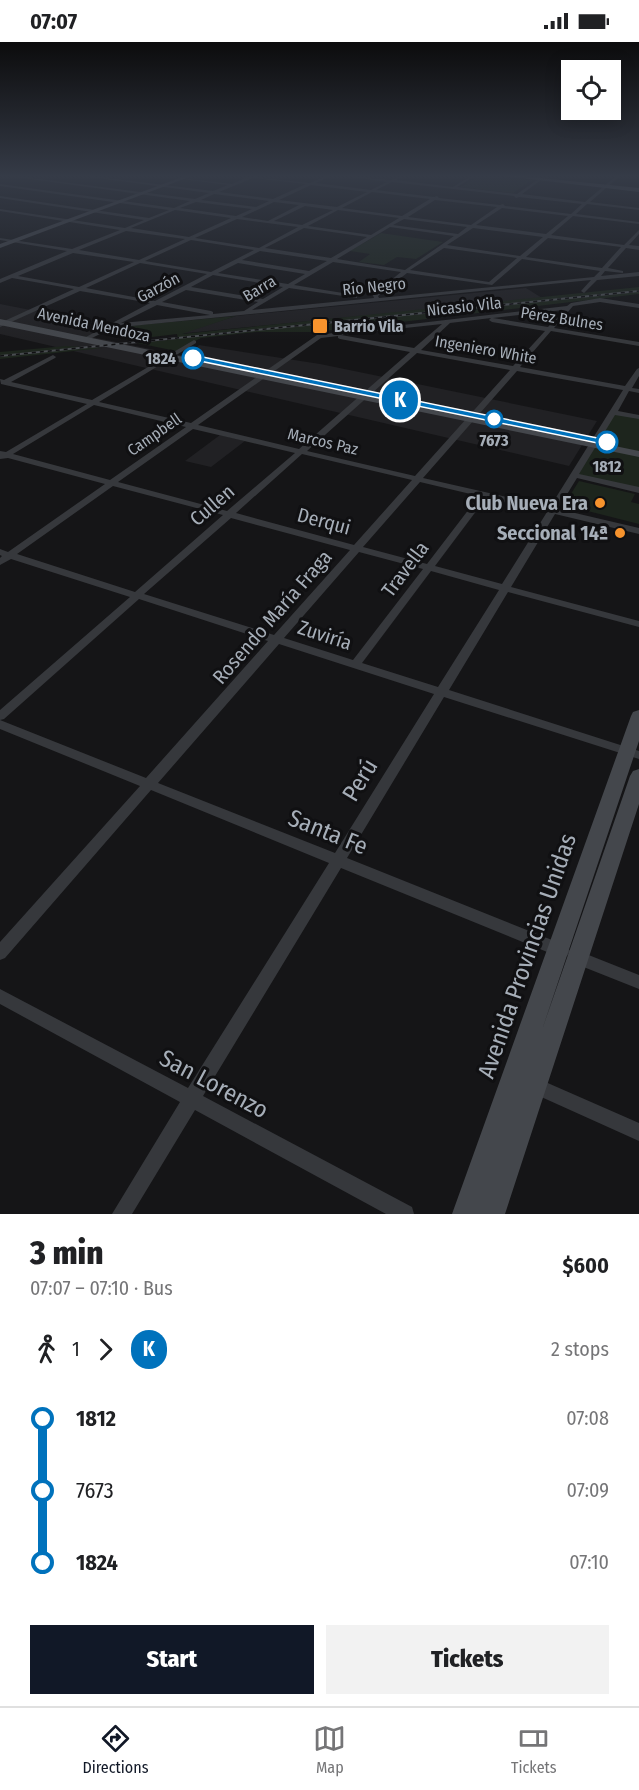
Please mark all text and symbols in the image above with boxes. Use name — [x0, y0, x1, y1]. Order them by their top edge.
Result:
text: 07:07 — [30, 8, 77, 35]
map controls — [561, 60, 621, 120]
button: locate — [561, 60, 621, 120]
street label: Garzón — [134, 268, 183, 307]
street label: Barra — [239, 271, 279, 306]
street label: Río Negro — [341, 274, 407, 299]
street label: Nicasio Vila — [426, 293, 503, 320]
street label: Avenida Mendoza — [36, 303, 152, 346]
street label: Pérez Bulnes — [519, 303, 605, 334]
marker: Barrio Vila — [311, 317, 329, 335]
place label: Barrio Vila — [334, 317, 403, 336]
street label: Ingeniero White — [434, 331, 538, 368]
marker: 1824 — [182, 347, 204, 369]
place label: 1824 — [146, 349, 176, 368]
line badge: K — [380, 380, 420, 420]
text: K — [394, 387, 406, 413]
street label: Campbell — [124, 409, 185, 460]
marker: 7673 — [485, 410, 503, 428]
street label: Marcos Paz — [286, 424, 360, 459]
place label: 7673 — [480, 431, 509, 450]
marker: 1812 — [596, 431, 618, 453]
place label: 1812 — [592, 457, 622, 476]
street label: Cullen — [185, 479, 239, 531]
place label: Club Nueva Era — [465, 491, 588, 515]
marker: Club Nueva Era — [593, 496, 607, 510]
street label: Derqui — [295, 502, 353, 540]
place label: Seccional 14ª — [497, 521, 608, 545]
marker: Seccional 14ª — [613, 526, 627, 540]
street label: Travella — [376, 536, 434, 602]
street label: Rosendo María Fraga — [207, 545, 337, 689]
street label: Zuviría — [295, 615, 355, 655]
street label: Perú — [337, 754, 383, 806]
street label: Santa Fe — [284, 803, 372, 861]
street label: Avenida Provincias Unidas — [472, 830, 582, 1082]
street label: San Lorenzo — [155, 1044, 273, 1124]
text: 3 min — [30, 1233, 103, 1273]
text: $600 — [563, 1252, 609, 1279]
text: 07:07 – 07:10 · Bus — [30, 1276, 173, 1300]
icon: walk — [30, 1333, 63, 1366]
icon: forward — [89, 1333, 122, 1366]
text: K — [143, 1336, 155, 1362]
text: 1 — [72, 1337, 80, 1361]
text: 2 stops — [551, 1337, 609, 1361]
text: 1812 — [76, 1405, 116, 1432]
text: 07:08 — [566, 1406, 609, 1430]
text: 7673 — [76, 1477, 114, 1504]
text: 07:09 — [567, 1478, 609, 1502]
text: 1824 — [76, 1549, 118, 1576]
text: 07:10 — [569, 1550, 609, 1574]
button: Start — [30, 1625, 314, 1694]
button: Tickets — [326, 1625, 609, 1694]
tab: Directions — [82, 1722, 149, 1777]
tab: Map — [313, 1722, 346, 1777]
tab: Tickets — [511, 1722, 557, 1777]

